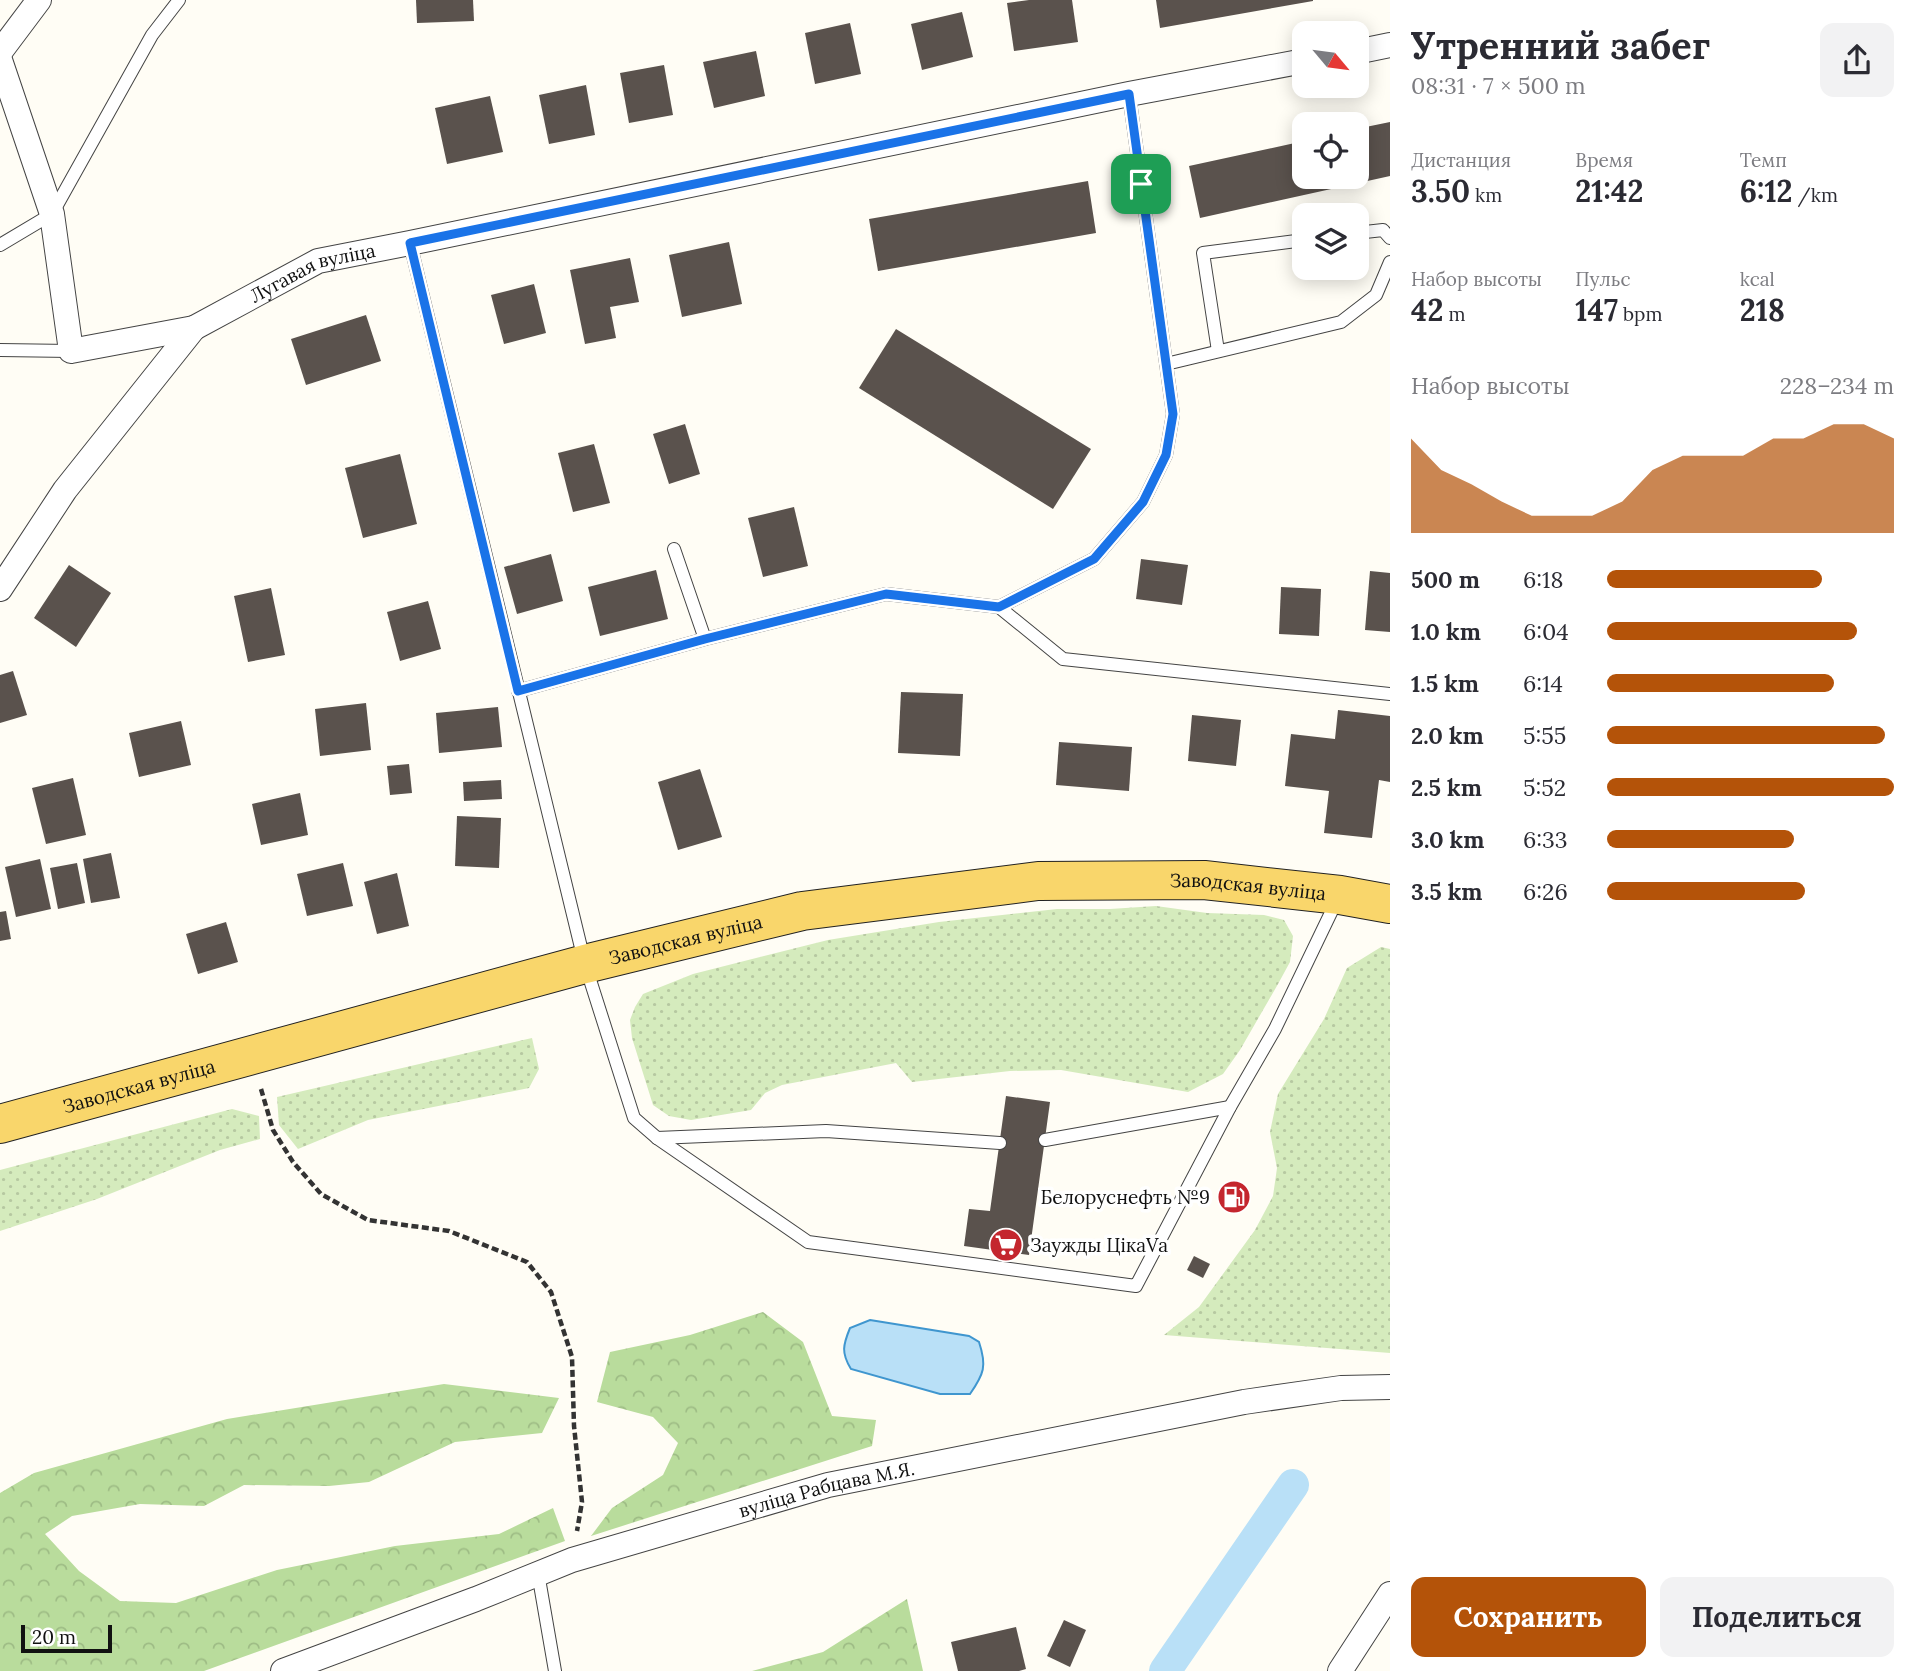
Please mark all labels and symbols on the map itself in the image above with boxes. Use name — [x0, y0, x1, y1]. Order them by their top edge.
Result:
north arrow — [1292, 21, 1368, 98]
pin — [1111, 154, 1171, 214]
street label: Лугавая вуліца — [245, 238, 378, 308]
street label: Заводская вуліца — [1170, 868, 1328, 905]
street label: Заводская вуліца — [606, 909, 765, 970]
street label: Заводская вуліца — [60, 1054, 218, 1118]
fuel station icon: Белоруснефть №9 — [1215, 1178, 1253, 1216]
place label: Белоруснефть №9 — [1041, 1185, 1210, 1209]
supermarket icon: Заужды ЦікаVа — [987, 1226, 1025, 1264]
place label: Заужды ЦікаVа — [1030, 1233, 1168, 1257]
street label: вуліца Рабцава М.Я. — [736, 1456, 917, 1523]
scale bar — [21, 1622, 112, 1654]

